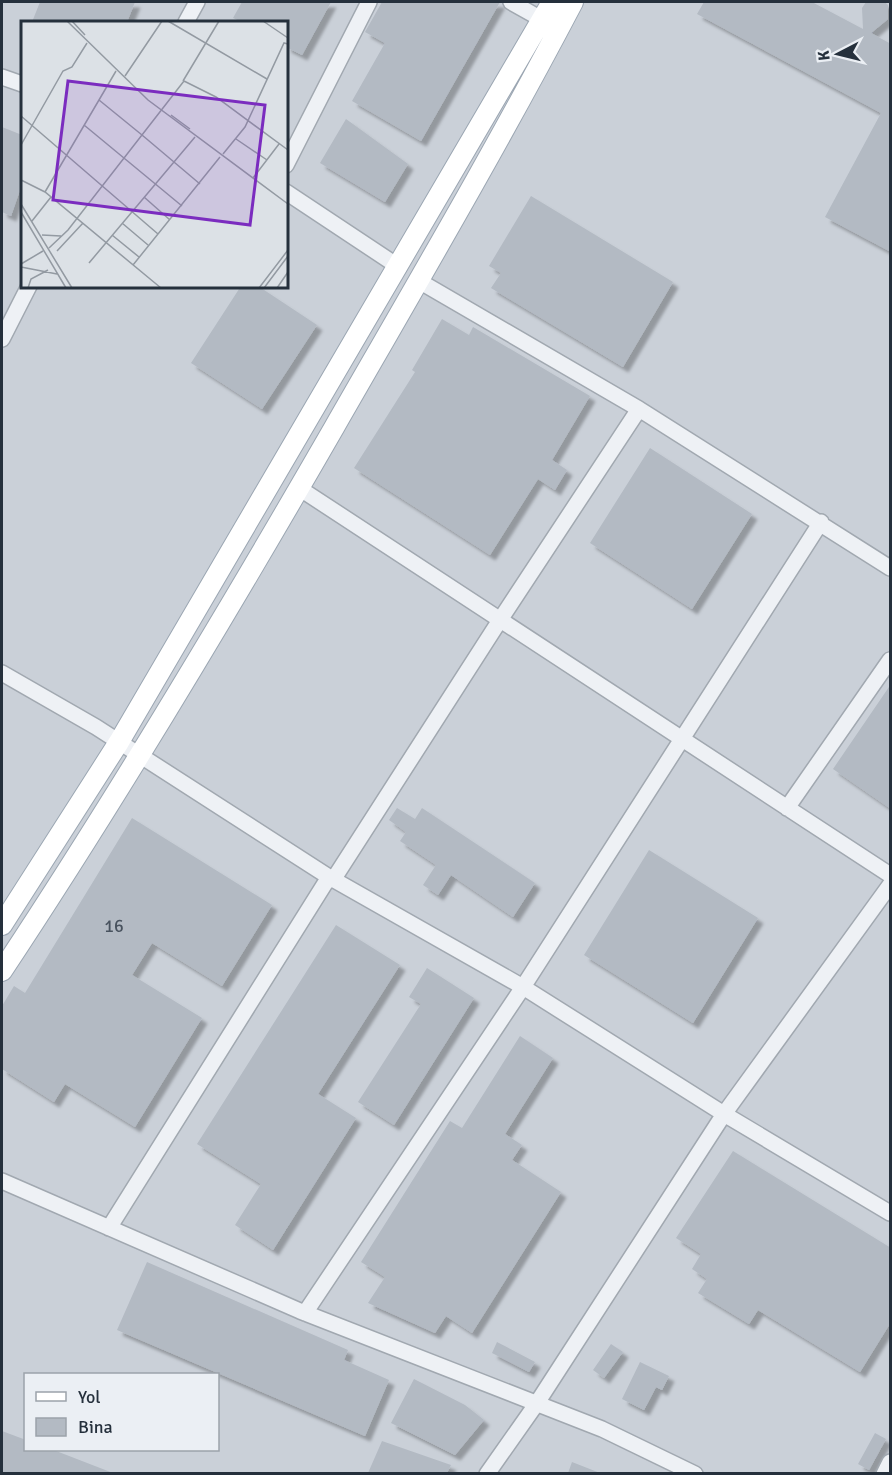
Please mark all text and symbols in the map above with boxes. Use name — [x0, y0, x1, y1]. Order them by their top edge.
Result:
inset map — [21, 21, 288, 288]
north arrow — [808, 24, 868, 84]
text: K — [814, 49, 835, 62]
house number: 16 — [104, 915, 124, 937]
legend — [24, 1373, 219, 1451]
text: Yol — [78, 1386, 101, 1408]
text: Bina — [78, 1416, 113, 1438]

